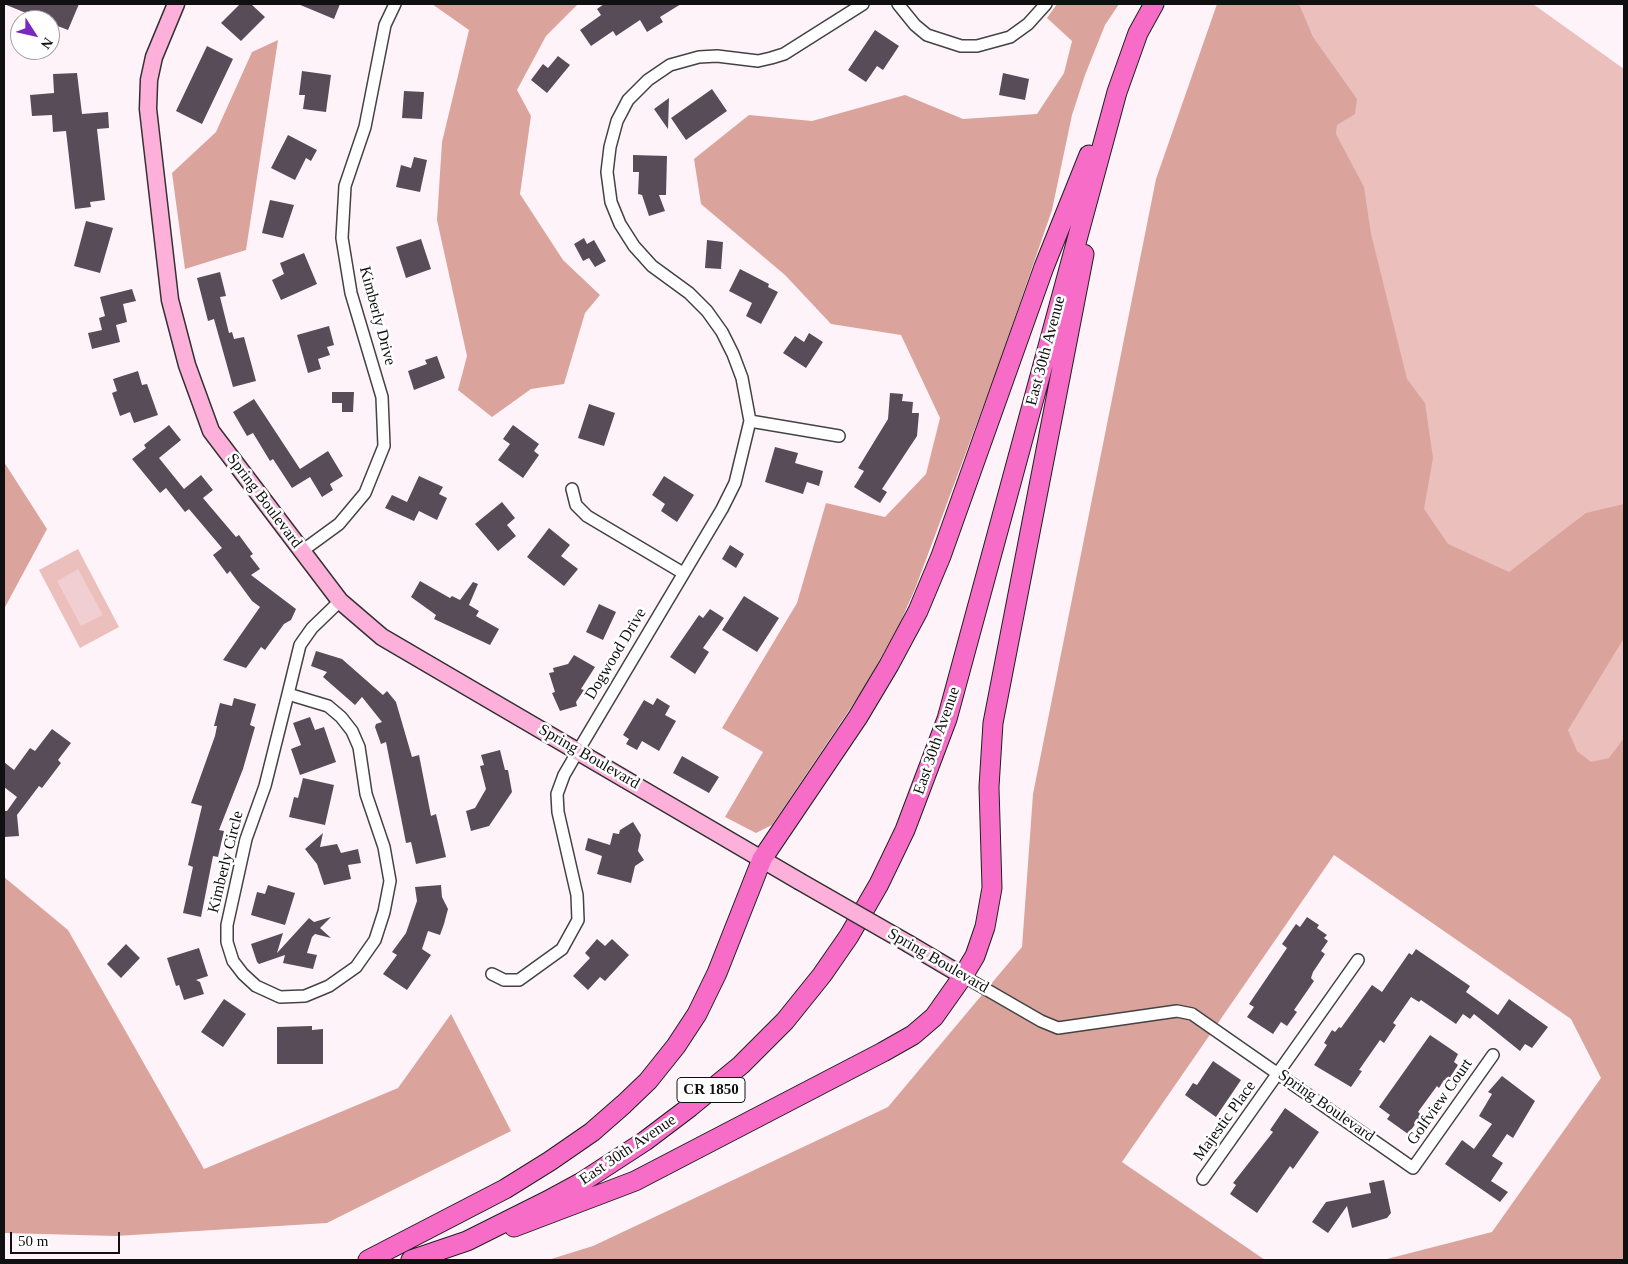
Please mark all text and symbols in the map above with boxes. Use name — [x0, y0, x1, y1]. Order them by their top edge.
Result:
north arrow — [10, 10, 60, 60]
text: N — [38, 35, 56, 52]
street label: Kimberly Drive — [355, 264, 399, 368]
street label: East 30th Avenue — [1022, 294, 1070, 408]
street label: Spring Boulevard — [222, 450, 306, 552]
street label: Dogwood Drive — [581, 605, 651, 703]
street label: East 30th Avenue — [910, 685, 964, 797]
street label: Spring Boulevard — [535, 720, 643, 794]
street label: Kimberly Circle — [204, 809, 248, 915]
street label: Spring Boulevard — [884, 924, 992, 998]
street label: Golfview Court — [1403, 1055, 1477, 1149]
street label: Spring Boulevard — [1274, 1066, 1378, 1146]
street label: Majestic Place — [1190, 1077, 1260, 1165]
road number: CR 1850 — [677, 1078, 745, 1102]
street label: East 30th Avenue — [576, 1111, 680, 1189]
scale bar — [12, 1222, 122, 1254]
text: 50 m — [18, 1233, 48, 1249]

